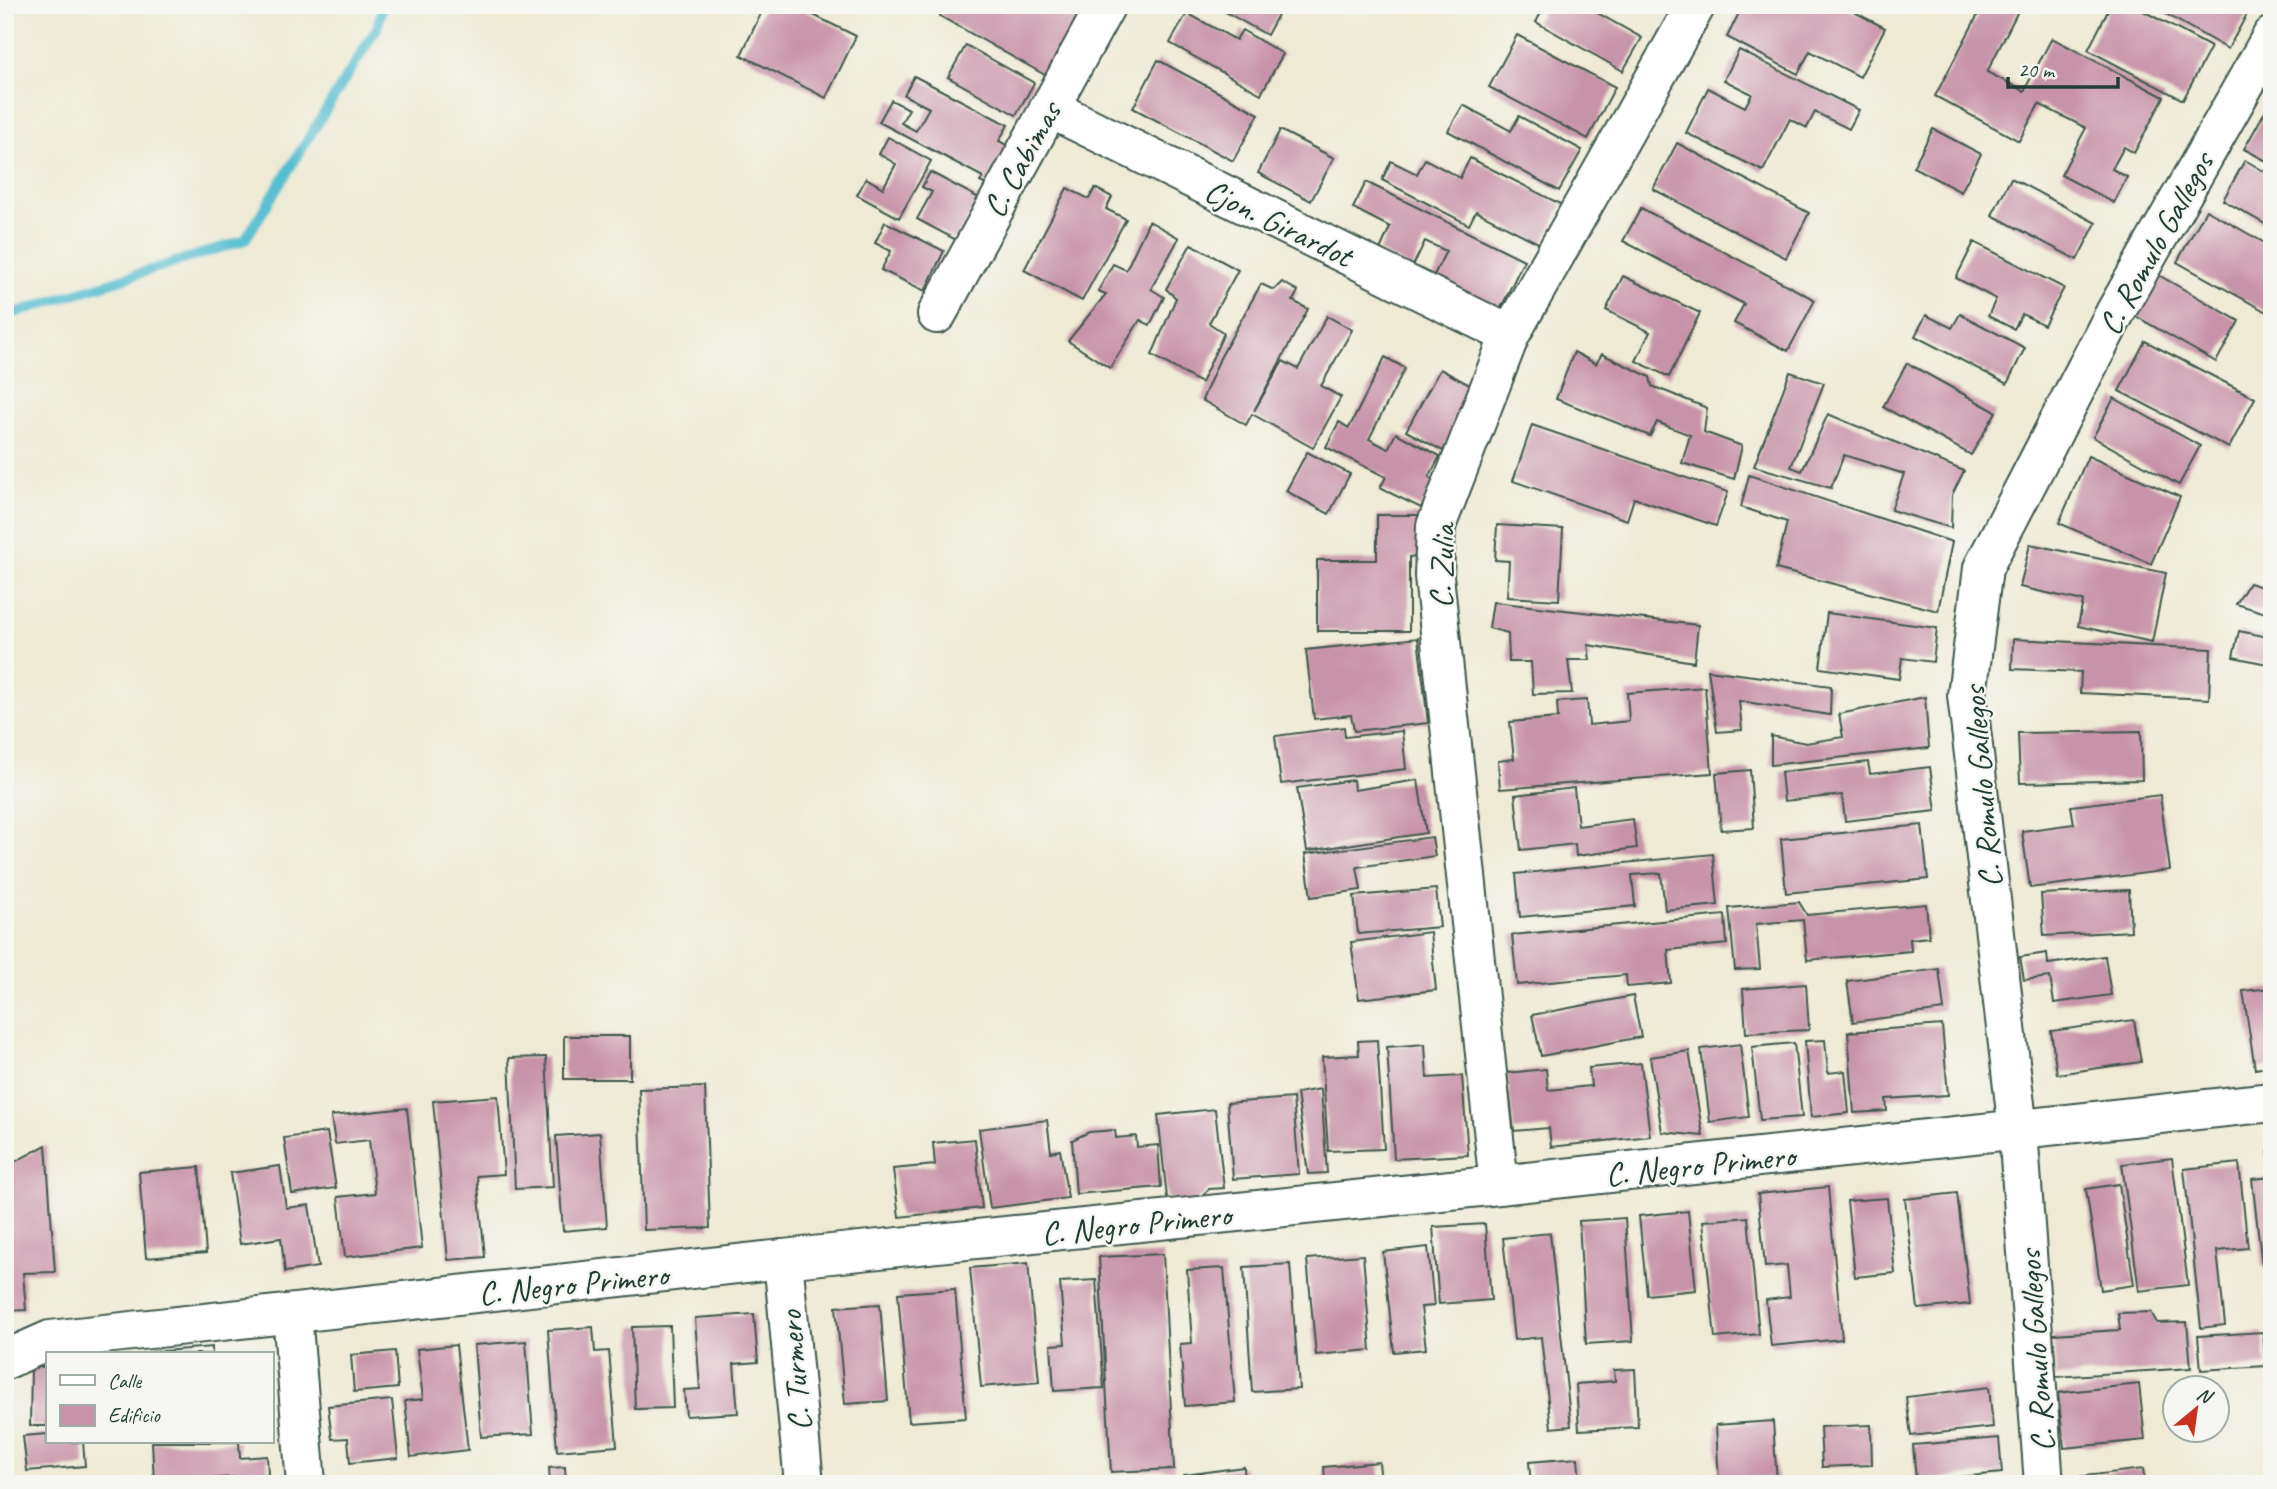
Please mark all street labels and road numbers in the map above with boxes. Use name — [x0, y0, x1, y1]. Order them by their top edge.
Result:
street label: C. Cabimas — [973, 92, 1072, 225]
street label: C. Romulo Gallegos — [2089, 143, 2225, 342]
street label: Cjon. Girardot — [1198, 169, 1362, 278]
street label: C. Zulia — [1420, 521, 1465, 609]
street label: C. Romulo Gallegos — [1952, 682, 2012, 889]
street label: C. Negro Primero — [1603, 1134, 1800, 1196]
street label: C. Negro Primero — [1039, 1193, 1236, 1255]
street label: C. Romulo Gallegos — [2008, 1246, 2064, 1453]
street label: C. Negro Primero — [476, 1253, 673, 1315]
street label: C. Turmero — [769, 1308, 821, 1433]

